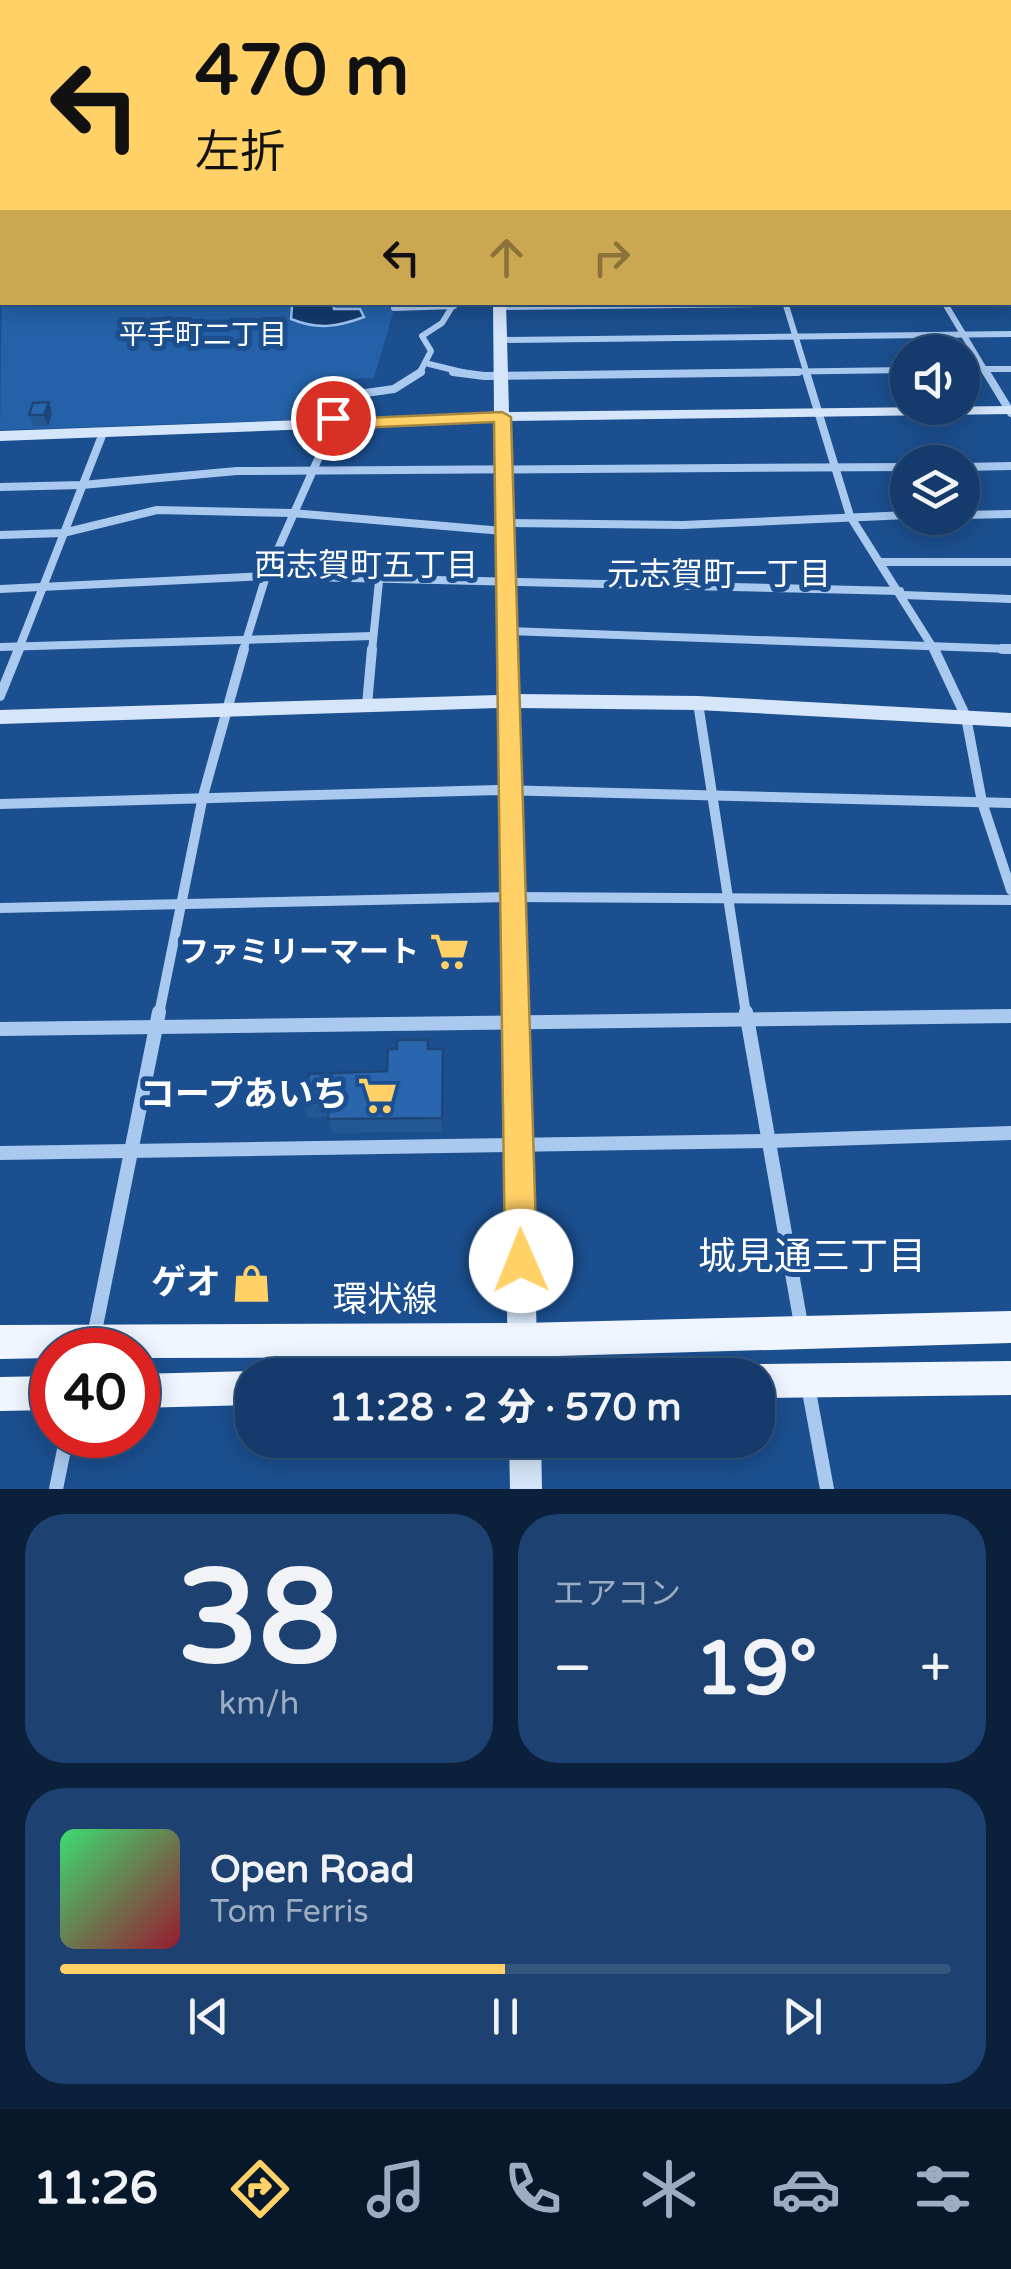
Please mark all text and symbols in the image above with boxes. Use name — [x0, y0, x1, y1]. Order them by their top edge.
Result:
text: 470 m — [195, 30, 409, 114]
icon: left — [30, 40, 160, 170]
text: 左折 — [195, 126, 285, 180]
icon: left — [374, 230, 429, 285]
icon: ahead — [479, 230, 534, 285]
icon: right — [584, 230, 639, 285]
district label: 平手町二丁目 — [119, 318, 287, 352]
map controls — [890, 335, 980, 535]
button: sound — [890, 335, 980, 425]
pin — [291, 376, 376, 461]
icon: arrive — [306, 391, 361, 446]
button: layers — [890, 445, 980, 535]
district label: 西志賀町五丁目 — [254, 547, 478, 585]
district label: 元志賀町一丁目 — [607, 556, 831, 594]
supermarket icon: ファミリーマート — [428, 931, 470, 973]
place label: ファミリーマート — [179, 934, 419, 971]
place label: コープあいち — [140, 1074, 348, 1116]
supermarket icon: コープあいち — [357, 1074, 399, 1116]
position arrow — [469, 1209, 573, 1313]
district label: 城見通三丁目 — [698, 1234, 926, 1280]
place label: ゲオ — [151, 1262, 221, 1304]
shop icon: ゲオ — [230, 1262, 272, 1304]
street label: 環状線 — [332, 1279, 438, 1321]
speed limit sign: 40 — [30, 1328, 160, 1458]
text: 11:28 · 2 分 · 570 m — [329, 1385, 681, 1431]
text: 38 — [177, 1542, 341, 1698]
text: エアコン — [553, 1575, 681, 1613]
text: 19° — [695, 1624, 817, 1714]
text: − — [553, 1636, 592, 1702]
text: + — [920, 1636, 951, 1702]
text: km/h — [219, 1685, 299, 1723]
text: Open Road — [210, 1847, 415, 1893]
text: Tom Ferris — [210, 1893, 369, 1931]
icon: previous — [181, 1989, 236, 2044]
icon: pause — [478, 1989, 533, 2044]
icon: next — [775, 1989, 830, 2044]
icon: directions — [225, 2154, 295, 2224]
icon: music — [361, 2154, 431, 2224]
icon: phone — [498, 2154, 568, 2224]
icon: climate — [634, 2154, 704, 2224]
icon: car — [771, 2154, 841, 2224]
icon: filters — [908, 2154, 978, 2224]
text: 11:26 — [33, 2162, 158, 2216]

